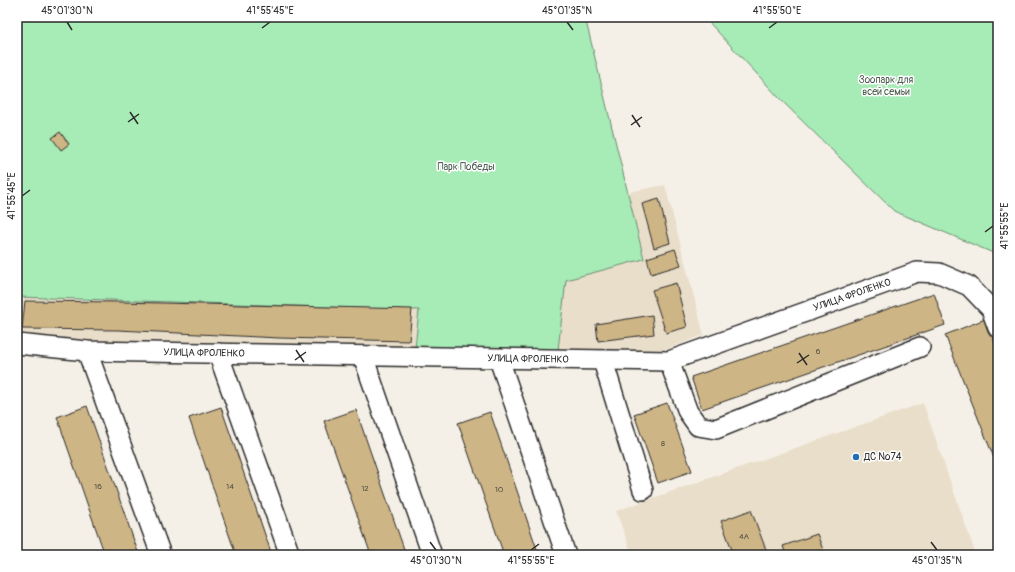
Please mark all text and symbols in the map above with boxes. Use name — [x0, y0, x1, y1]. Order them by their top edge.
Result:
text: 45°01'30"N — [41, 5, 93, 17]
text: 41°55'45"E — [246, 5, 294, 17]
text: 45°01'35"N — [542, 5, 592, 17]
text: 41°55'50"E — [753, 5, 801, 17]
park label: Зоопарк для всей семьи — [859, 74, 914, 98]
park label: Парк Победы — [437, 161, 495, 173]
text: 41°55'45"E — [6, 172, 18, 220]
text: 41°55'55"E — [999, 202, 1011, 250]
street label: УЛИЦА ФРОЛЕНКО — [812, 276, 892, 314]
street label: УЛИЦА ФРОЛЕНКО — [163, 346, 245, 360]
house number: 6 — [816, 347, 821, 356]
street label: УЛИЦА ФРОЛЕНКО — [487, 352, 569, 366]
house number: 8 — [661, 439, 665, 448]
place label: ДС №74 — [863, 451, 902, 463]
marker: ДС №74 — [851, 452, 861, 462]
house number: 16 — [94, 482, 102, 491]
house number: 14 — [226, 482, 234, 491]
house number: 12 — [361, 484, 369, 493]
house number: 10 — [495, 485, 504, 494]
house number: 4А — [739, 532, 749, 541]
text: 45°01'30"N — [410, 555, 462, 567]
text: 41°55'55"E — [507, 555, 555, 567]
text: 45°01'35"N — [912, 555, 962, 567]

